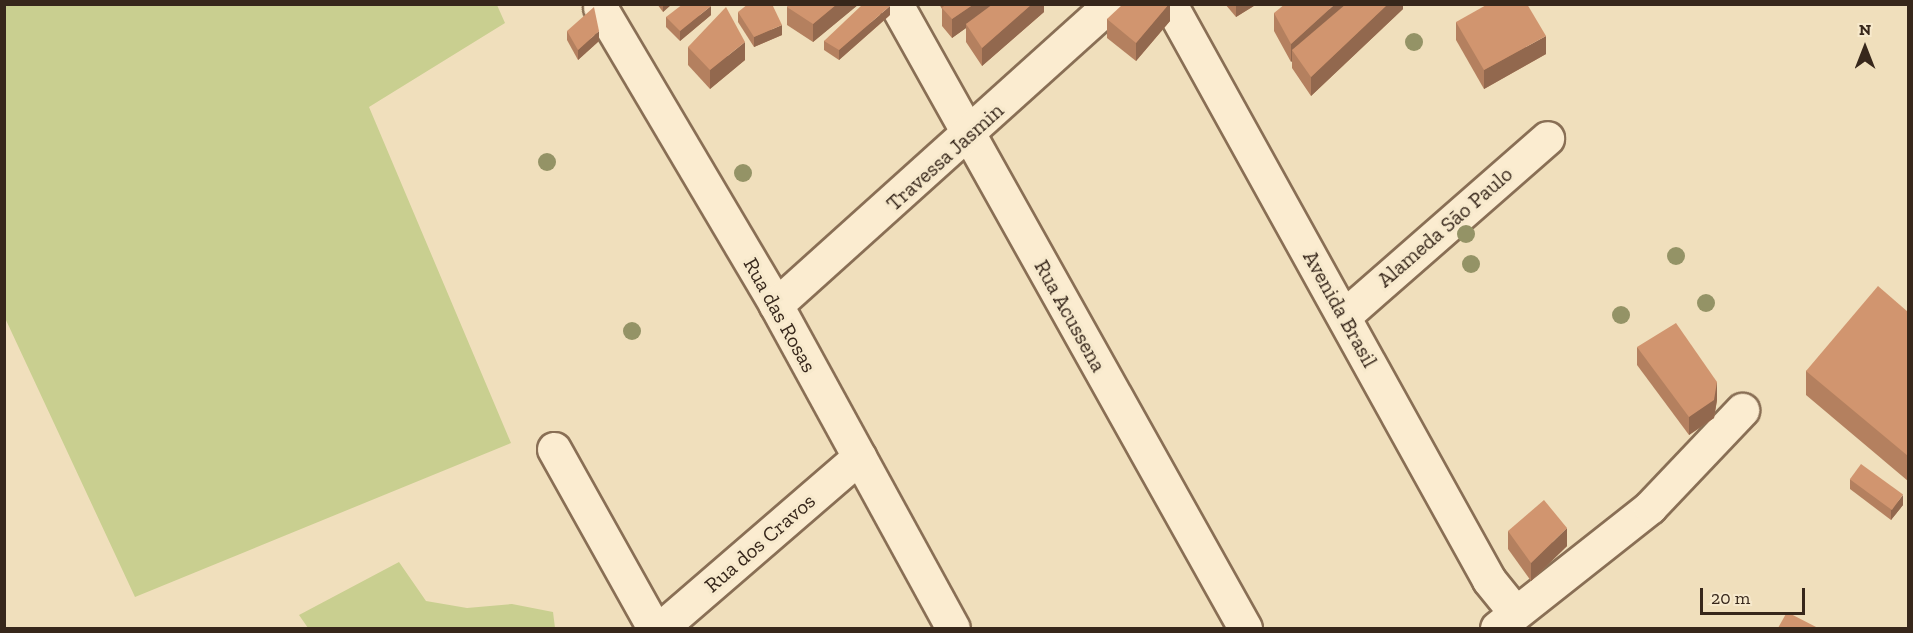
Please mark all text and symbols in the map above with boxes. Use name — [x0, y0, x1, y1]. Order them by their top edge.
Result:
north arrow — [1835, 18, 1895, 78]
text: N — [1859, 20, 1871, 39]
street label: Travessa Jasmin — [881, 98, 1009, 216]
street label: Alameda São Paulo — [1372, 161, 1518, 293]
street label: Avenida Brasil — [1298, 246, 1382, 372]
street label: Rua das Rosas — [738, 253, 822, 377]
street label: Rua Acussena — [1029, 255, 1111, 377]
street label: Rua dos Cravos — [700, 488, 820, 598]
scale bar — [1703, 576, 1808, 614]
text: 20 m — [1711, 587, 1750, 609]

